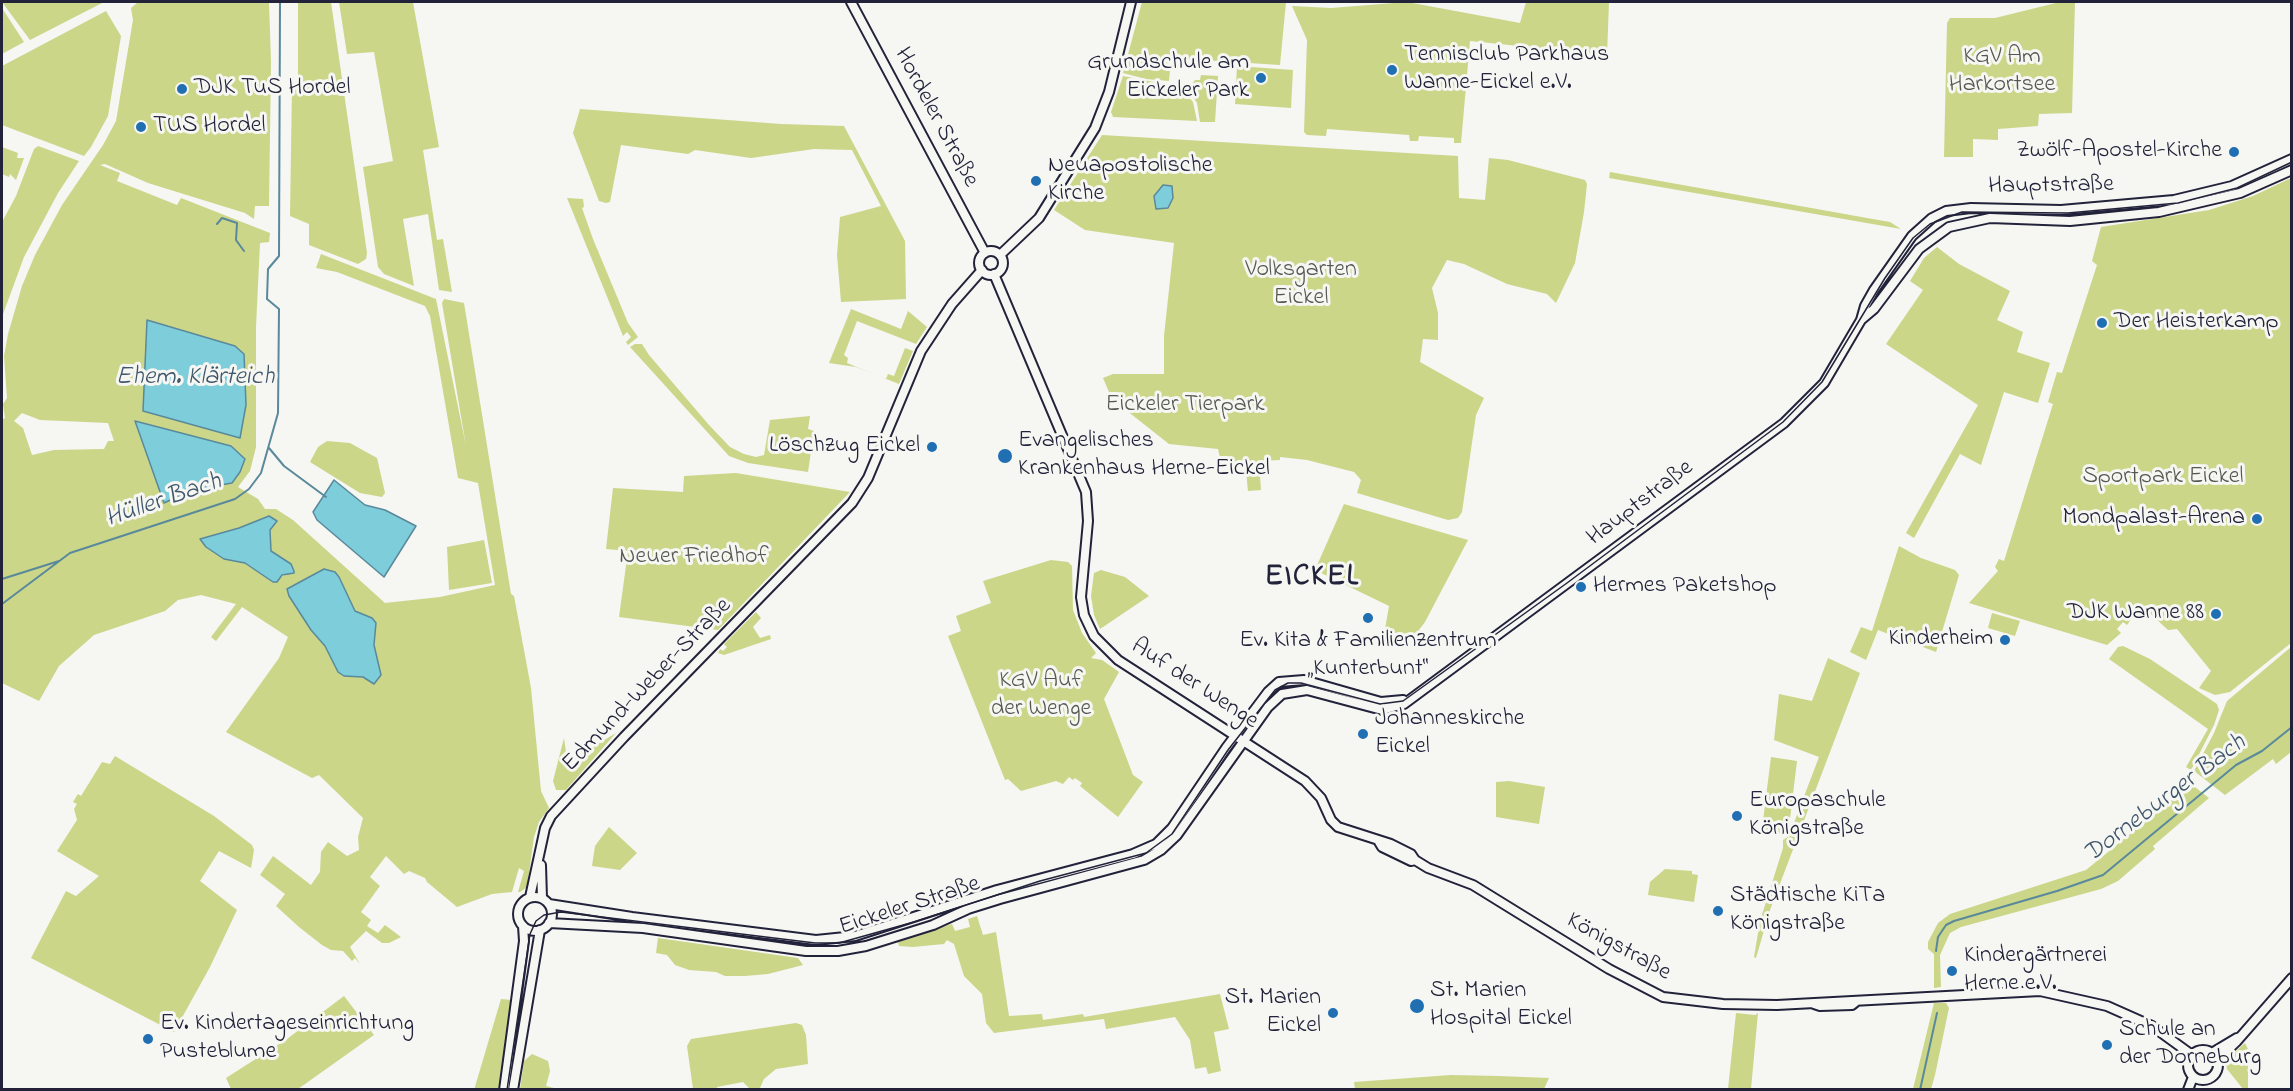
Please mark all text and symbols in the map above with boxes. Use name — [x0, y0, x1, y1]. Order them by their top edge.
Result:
place label: Tennisclub Parkhaus Wanne-Eickel e.V. — [1404, 42, 1609, 98]
street label: Hordeler Straße — [886, 43, 984, 193]
park label: KGV Am Harkortsee — [1949, 44, 2055, 100]
place label: Grundschule am Eickeler Park — [1087, 50, 1249, 106]
marker: Tennisclub Parkhaus Wanne-Eickel e.V. — [1385, 63, 1399, 77]
marker: Grundschule am Eickeler Park — [1254, 71, 1268, 85]
place label: DJK TuS Hordel — [194, 75, 350, 103]
marker: DJK TuS Hordel — [175, 82, 189, 96]
place label: TUS Hordel — [153, 113, 265, 141]
marker: TUS Hordel — [134, 120, 148, 134]
place label: Zwölf-Apostel-Kirche — [2016, 138, 2222, 166]
marker: Zwölf-Apostel-Kirche — [2227, 145, 2241, 159]
place label: Neuapostolische Kirche — [1048, 153, 1213, 209]
street label: Hauptstraße — [1988, 172, 2114, 202]
marker: Neuapostolische Kirche — [1029, 174, 1043, 188]
park label: Volksgarten Eickel — [1245, 257, 1357, 313]
place label: Der Heisterkamp — [2114, 309, 2278, 337]
marker: Der Heisterkamp — [2095, 316, 2109, 330]
water label: Ehem. Klärteich — [116, 363, 274, 395]
park label: Eickeler Tierpark — [1105, 392, 1265, 420]
place label: Evangelisches Krankenhaus Herne-Eickel — [1018, 428, 1270, 484]
place label: Löschzug Eickel — [769, 433, 920, 461]
marker: Löschzug Eickel — [925, 440, 939, 454]
marker: Evangelisches Krankenhaus Herne-Eickel — [996, 447, 1014, 465]
street label: Hauptstraße — [1582, 455, 1700, 553]
park label: Sportpark Eickel — [2082, 464, 2244, 492]
water label: Hüller Bach — [102, 468, 226, 536]
place label: Mondpalast-Arena — [2063, 505, 2245, 533]
marker: Mondpalast-Arena — [2250, 512, 2264, 526]
park label: Neuer Friedhof — [619, 544, 769, 572]
district label: EICKEL — [1265, 561, 1359, 597]
place label: Hermes Paketshop — [1593, 573, 1777, 601]
marker: Hermes Paketshop — [1574, 580, 1588, 594]
street label: Edmund-Weber-Straße — [557, 593, 739, 779]
place label: DJK Wanne 88 — [2067, 600, 2204, 628]
marker: DJK Wanne 88 — [2209, 607, 2223, 621]
marker: Ev. Kita & Familienzentrum „Kunterbunt“ — [1361, 611, 1375, 625]
place label: Kinderheim — [1888, 626, 1993, 654]
place label: Ev. Kita & Familienzentrum „Kunterbunt“ — [1239, 628, 1497, 684]
street label: Auf der Wenge — [1125, 633, 1263, 737]
marker: Kinderheim — [1998, 633, 2012, 647]
park label: KGV Auf der Wenge — [991, 668, 1091, 724]
place label: Johanneskirche Eickel — [1375, 706, 1525, 762]
marker: Johanneskirche Eickel — [1356, 727, 1370, 741]
water label: Dorneburger Bach — [2079, 729, 2253, 871]
place label: Europaschule Königstraße — [1749, 788, 1886, 844]
marker: Europaschule Königstraße — [1730, 809, 1744, 823]
street label: Eickeler Straße — [836, 871, 984, 943]
place label: Städtische KiTa Königstraße — [1730, 883, 1885, 939]
marker: Städtische KiTa Königstraße — [1711, 904, 1725, 918]
street label: Königstraße — [1561, 908, 1675, 988]
place label: Kindergärtnerei Herne e.V. — [1964, 943, 2107, 999]
marker: Kindergärtnerei Herne e.V. — [1945, 964, 1959, 978]
place label: St. Marien Hospital Eickel — [1430, 978, 1572, 1034]
place label: St. Marien Eickel — [1225, 985, 1321, 1041]
marker: St. Marien Hospital Eickel — [1408, 997, 1426, 1015]
marker: St. Marien Eickel — [1326, 1006, 1340, 1020]
place label: Ev. Kindertageseinrichtung Pusteblume — [160, 1011, 414, 1067]
place label: Schule an der Dorneburg — [2119, 1017, 2261, 1073]
marker: Ev. Kindertageseinrichtung Pusteblume — [141, 1032, 155, 1046]
marker: Schule an der Dorneburg — [2100, 1038, 2114, 1052]

